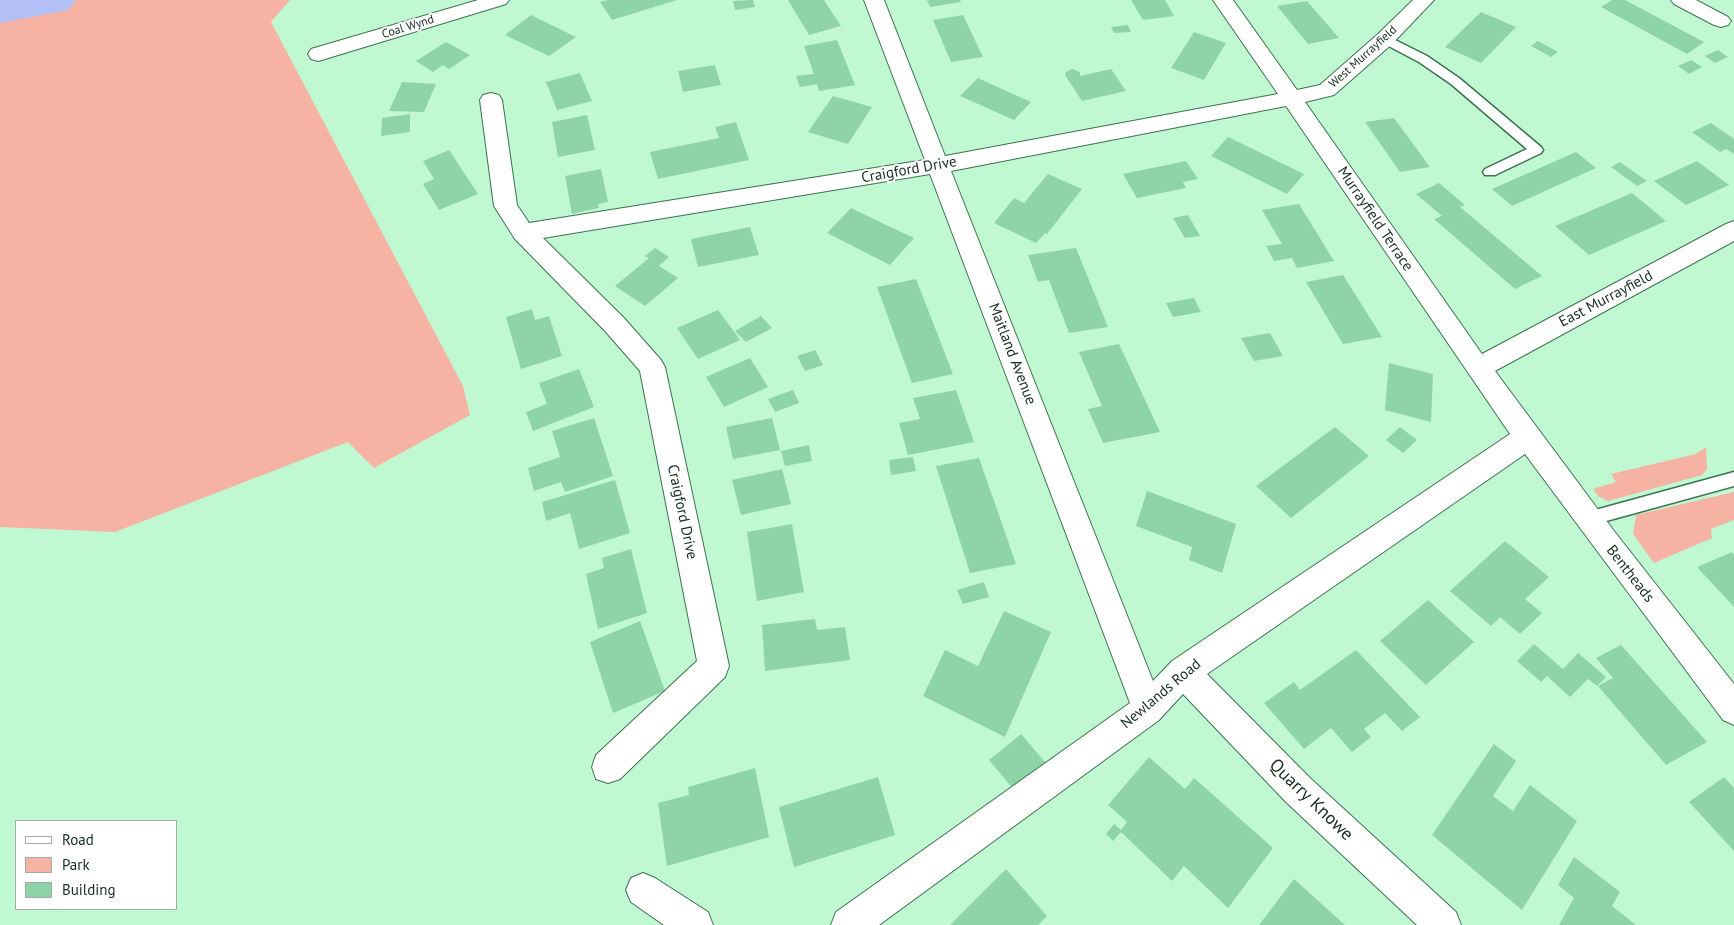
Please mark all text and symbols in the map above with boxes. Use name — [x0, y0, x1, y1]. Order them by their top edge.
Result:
street label: Coal Wynd — [380, 12, 436, 42]
street label: West Murrayfield — [1326, 23, 1400, 91]
street label: Craigford Drive — [860, 153, 958, 187]
street label: Murrayfield Terrace — [1333, 163, 1417, 275]
street label: East Murrayfield — [1556, 267, 1656, 331]
street label: Maitland Avenue — [984, 301, 1040, 407]
street label: Craigford Drive — [663, 463, 701, 561]
street label: Bentheads — [1602, 542, 1658, 606]
street label: Newlands Road — [1117, 655, 1205, 733]
street label: Quarry Knowe — [1265, 755, 1357, 845]
legend — [15, 820, 178, 910]
text: Road — [62, 830, 94, 849]
text: Park — [62, 855, 90, 874]
text: Building — [62, 880, 116, 899]

